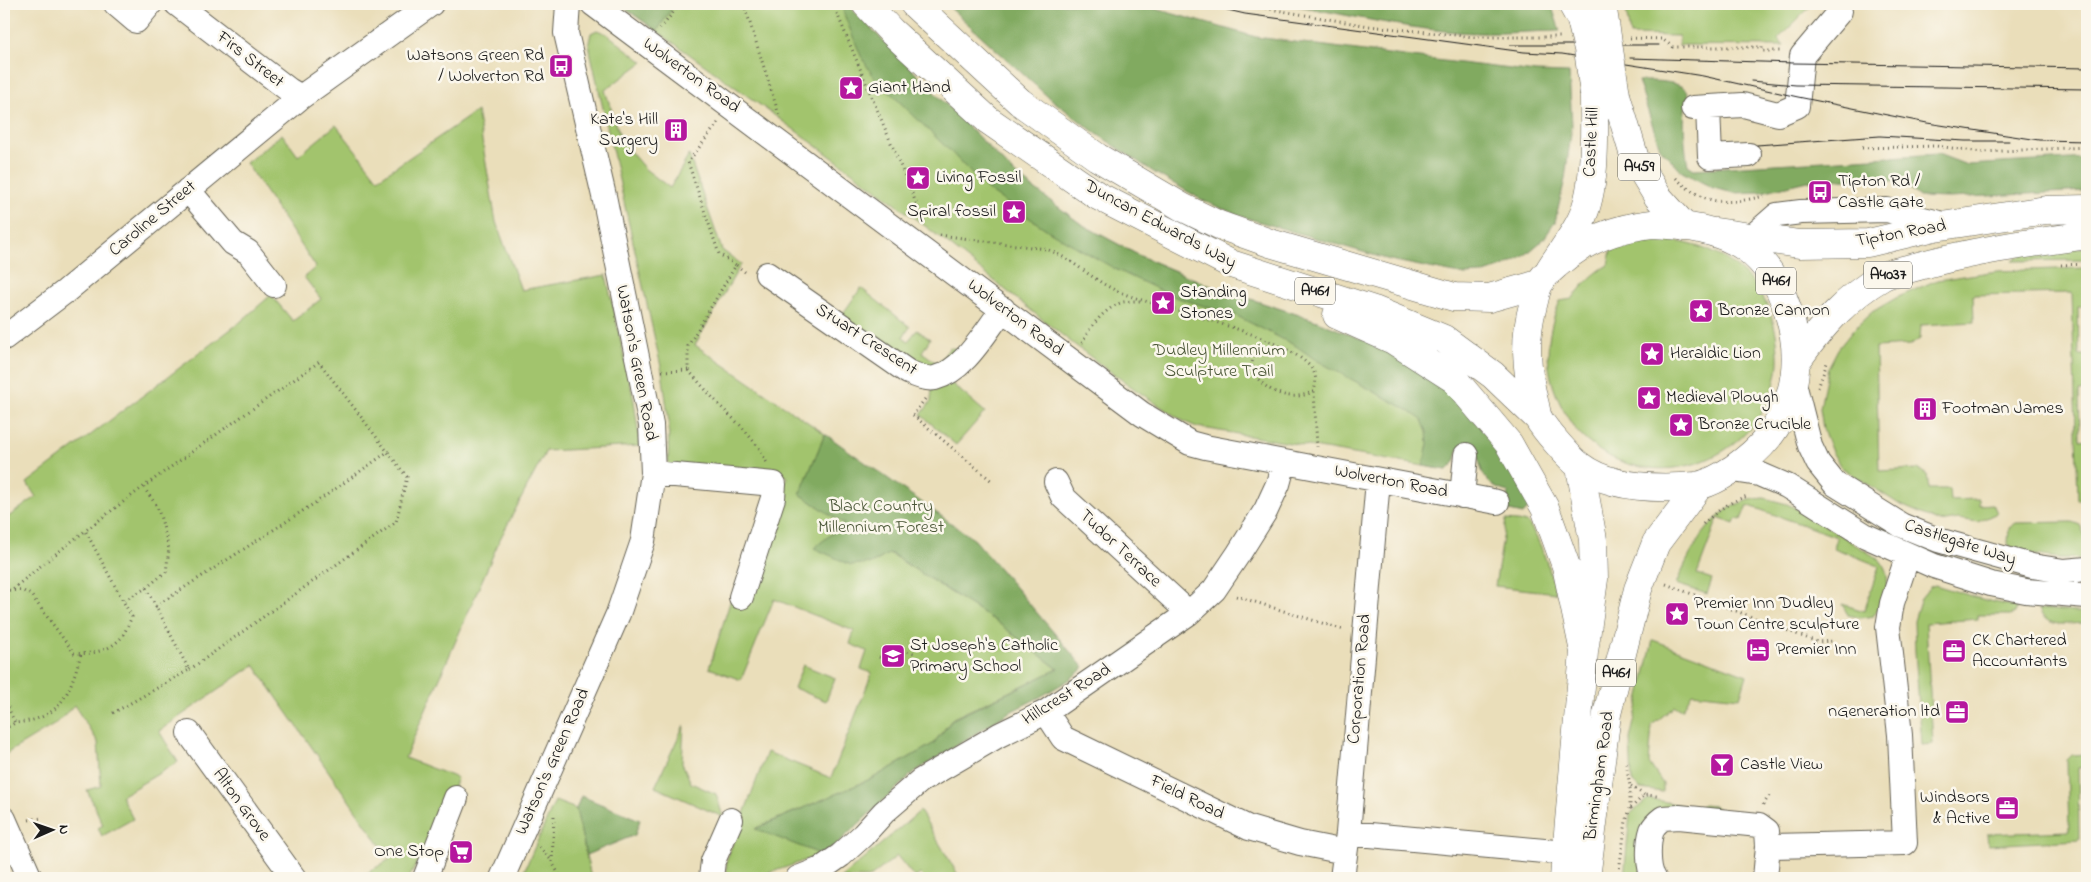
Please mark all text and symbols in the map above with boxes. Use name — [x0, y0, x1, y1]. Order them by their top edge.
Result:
street label: Firs Street — [210, 25, 289, 95]
street label: Wolverton Road — [637, 32, 745, 120]
place label: Watsons Green Rd / Wolverton Rd — [407, 43, 544, 90]
bus stop icon: Watsons Green Rd / Wolverton Rd — [548, 53, 574, 79]
place icon: Giant Hand — [838, 75, 864, 101]
place label: Giant Hand — [868, 75, 951, 101]
street label: Castle Hill — [1577, 106, 1607, 178]
place label: Kate's Hill Surgery — [590, 107, 658, 155]
building icon: Kate's Hill Surgery — [663, 117, 689, 143]
road number: A459 — [1618, 154, 1660, 180]
place icon: Living Fossil — [905, 165, 931, 191]
place label: Living Fossil — [936, 165, 1022, 192]
place label: Tipton Rd / Castle Gate — [1838, 169, 1924, 216]
street label: Duncan Edwards Way — [1078, 173, 1241, 276]
street label: Caroline Street — [104, 175, 202, 263]
bus stop icon: Tipton Rd / Castle Gate — [1807, 179, 1833, 205]
place label: Spiral fossil — [907, 199, 996, 225]
place icon: Spiral fossil — [1001, 199, 1027, 225]
street label: Tipton Road — [1854, 213, 1948, 255]
road number: A4037 — [1864, 262, 1912, 288]
road number: A461 — [1756, 268, 1796, 294]
street label: Wolverton Road — [961, 273, 1069, 363]
road number: A461 — [1295, 278, 1335, 304]
place label: Standing Stones — [1180, 280, 1247, 327]
street label: Watson's Green Road — [608, 283, 664, 443]
place icon: Standing Stones — [1150, 290, 1176, 316]
street label: Stuart Crescent — [810, 297, 922, 383]
place icon: Bronze Cannon — [1688, 298, 1714, 324]
place label: Bronze Cannon — [1717, 298, 1830, 324]
park label: Dudley Millennium Sculpture Trail — [1152, 338, 1285, 385]
place icon: Heraldic Lion — [1639, 341, 1665, 367]
place label: Heraldic Lion — [1670, 341, 1761, 367]
place icon: Medieval Plough — [1636, 385, 1662, 411]
place label: Medieval Plough — [1666, 385, 1779, 412]
building icon: Footman James — [1912, 396, 1938, 422]
place label: Footman James — [1941, 396, 2064, 422]
place icon: Bronze Crucible — [1668, 412, 1694, 438]
place label: Bronze Crucible — [1697, 412, 1812, 438]
street label: Wolverton Road — [1332, 458, 1450, 506]
park label: Black Country Millennium Forest — [818, 494, 944, 541]
street label: Tudor Terrace — [1073, 504, 1168, 595]
street label: Castlegate Way — [1901, 513, 2019, 574]
place label: Premier Inn Dudley Town Centre sculpture — [1694, 591, 1860, 638]
place icon: Premier Inn Dudley Town Centre sculpture — [1664, 601, 1690, 627]
street label: Corporation Road — [1341, 613, 1379, 745]
place label: CK Chartered Accountants — [1972, 628, 2067, 675]
place label: St Joseph's Catholic Primary School — [910, 633, 1058, 680]
hotel icon: Premier Inn — [1745, 637, 1771, 663]
place label: Premier Inn — [1776, 637, 1856, 663]
office icon: CK Chartered Accountants — [1941, 638, 1967, 664]
school or university icon: St Joseph's Catholic Primary School — [880, 643, 906, 669]
street label: Hillcrest Road — [1018, 657, 1116, 733]
road number: A461 — [1596, 660, 1636, 686]
street label: Watson's Green Road — [509, 684, 597, 840]
place label: nGeneration ltd — [1828, 699, 1940, 725]
office icon: nGeneration ltd — [1944, 699, 1970, 725]
street label: Birmingham Road — [1578, 710, 1623, 843]
bar icon: Castle View — [1709, 752, 1735, 778]
place label: Castle View — [1740, 752, 1823, 778]
street label: Alton Grove — [206, 763, 277, 848]
street label: Field Road — [1145, 768, 1229, 827]
place label: Windsors & Active — [1920, 785, 1991, 832]
office icon: Windsors & Active — [1994, 795, 2020, 821]
north arrow — [28, 804, 78, 854]
text: N — [53, 825, 74, 835]
place label: One Stop — [374, 839, 444, 865]
supermarket icon: One Stop — [448, 839, 474, 865]

